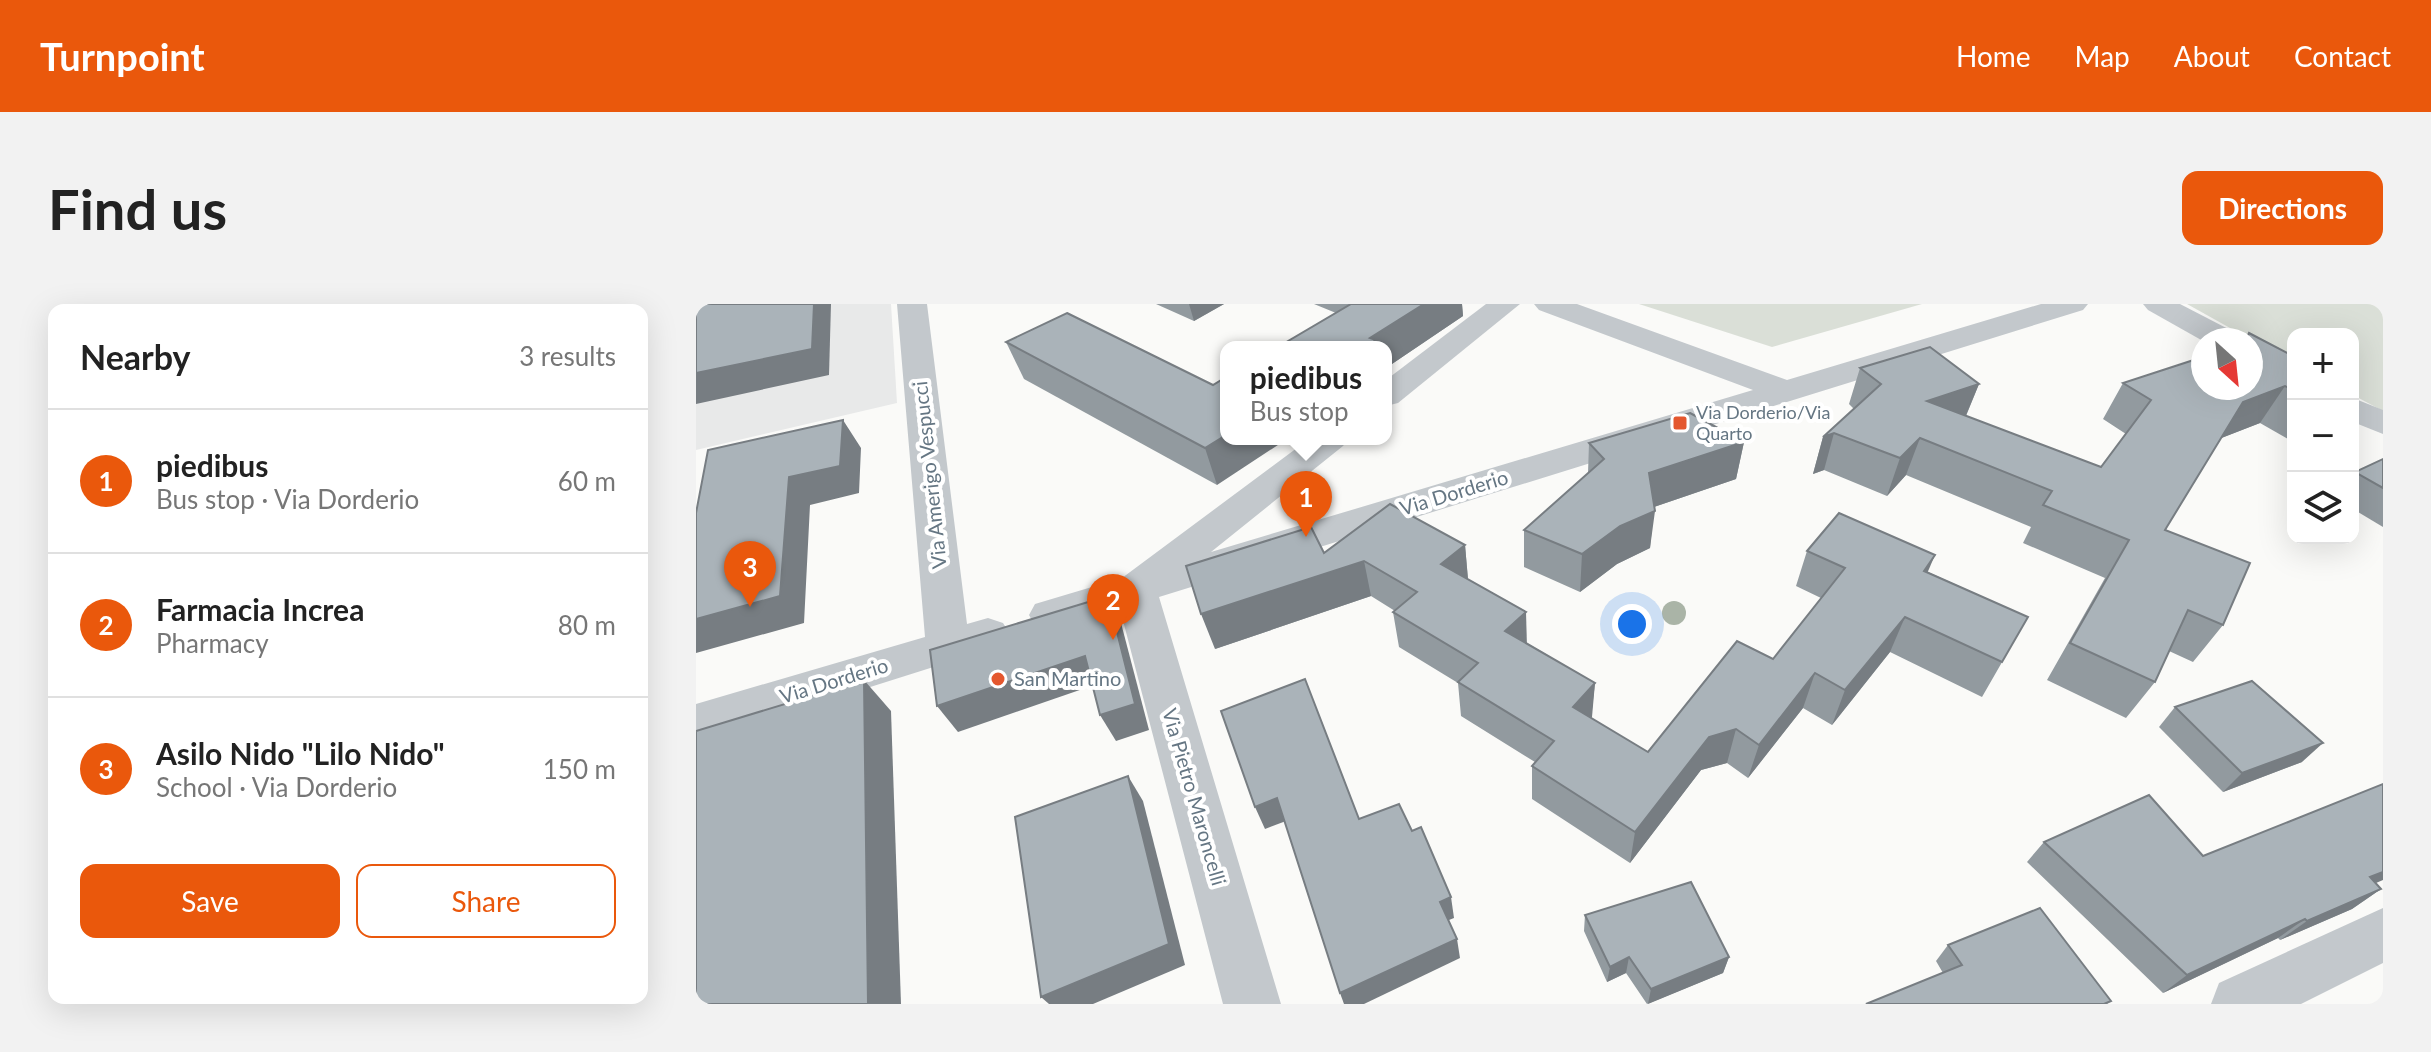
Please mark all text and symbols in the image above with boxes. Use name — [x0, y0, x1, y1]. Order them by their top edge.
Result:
text: Turnpoint — [40, 33, 205, 79]
text: Home — [1956, 39, 2031, 73]
text: Map — [2075, 39, 2130, 73]
text: About — [2174, 39, 2250, 73]
text: Contact — [2294, 39, 2391, 73]
button: Directions — [2182, 171, 2383, 245]
text: Find us — [48, 175, 227, 242]
north arrow — [2191, 328, 2263, 400]
map controls — [2287, 328, 2359, 544]
button: + — [2287, 328, 2359, 400]
text: Nearby — [80, 336, 191, 377]
text: 3 results — [519, 340, 616, 372]
popup — [1220, 341, 1392, 445]
text: piedibus — [1250, 359, 1362, 395]
street label: Via Amerigo Vespucci — [907, 380, 951, 570]
text: Bus stop — [1250, 395, 1349, 427]
button: − — [2287, 400, 2359, 472]
place label: Via Dorderio/Via Quarto — [1696, 401, 1830, 444]
marker: Via Dorderio/Via Quarto — [1671, 414, 1689, 432]
text: piedibus — [156, 447, 268, 483]
street label: Via Dorderio — [1397, 464, 1511, 520]
text: 1 — [98, 465, 114, 497]
text: 60 m — [558, 465, 616, 497]
pin: 1 — [1280, 471, 1332, 537]
button: layers — [2287, 472, 2359, 544]
text: Bus stop · Via Dorderio — [156, 483, 419, 515]
pin: 3 — [724, 541, 776, 607]
pin: 2 — [1087, 574, 1139, 640]
text: Farmacia Increa — [156, 591, 364, 627]
your location — [1612, 604, 1652, 644]
text: 2 — [98, 609, 114, 641]
text: 80 m — [558, 609, 616, 641]
text: Pharmacy — [156, 627, 269, 659]
street label: Via Dorderio — [777, 652, 891, 708]
place label: San Martino — [1014, 666, 1121, 690]
marker: San Martino — [989, 670, 1007, 688]
street label: Via Pietro Maroncelli — [1158, 706, 1232, 888]
text: Asilo Nido "Lilo Nido" — [156, 735, 445, 771]
text: 3 — [98, 753, 114, 785]
text: 150 m — [543, 753, 616, 785]
text: School · Via Dorderio — [156, 771, 397, 803]
button: Save — [80, 864, 340, 938]
button: Share — [356, 864, 616, 938]

